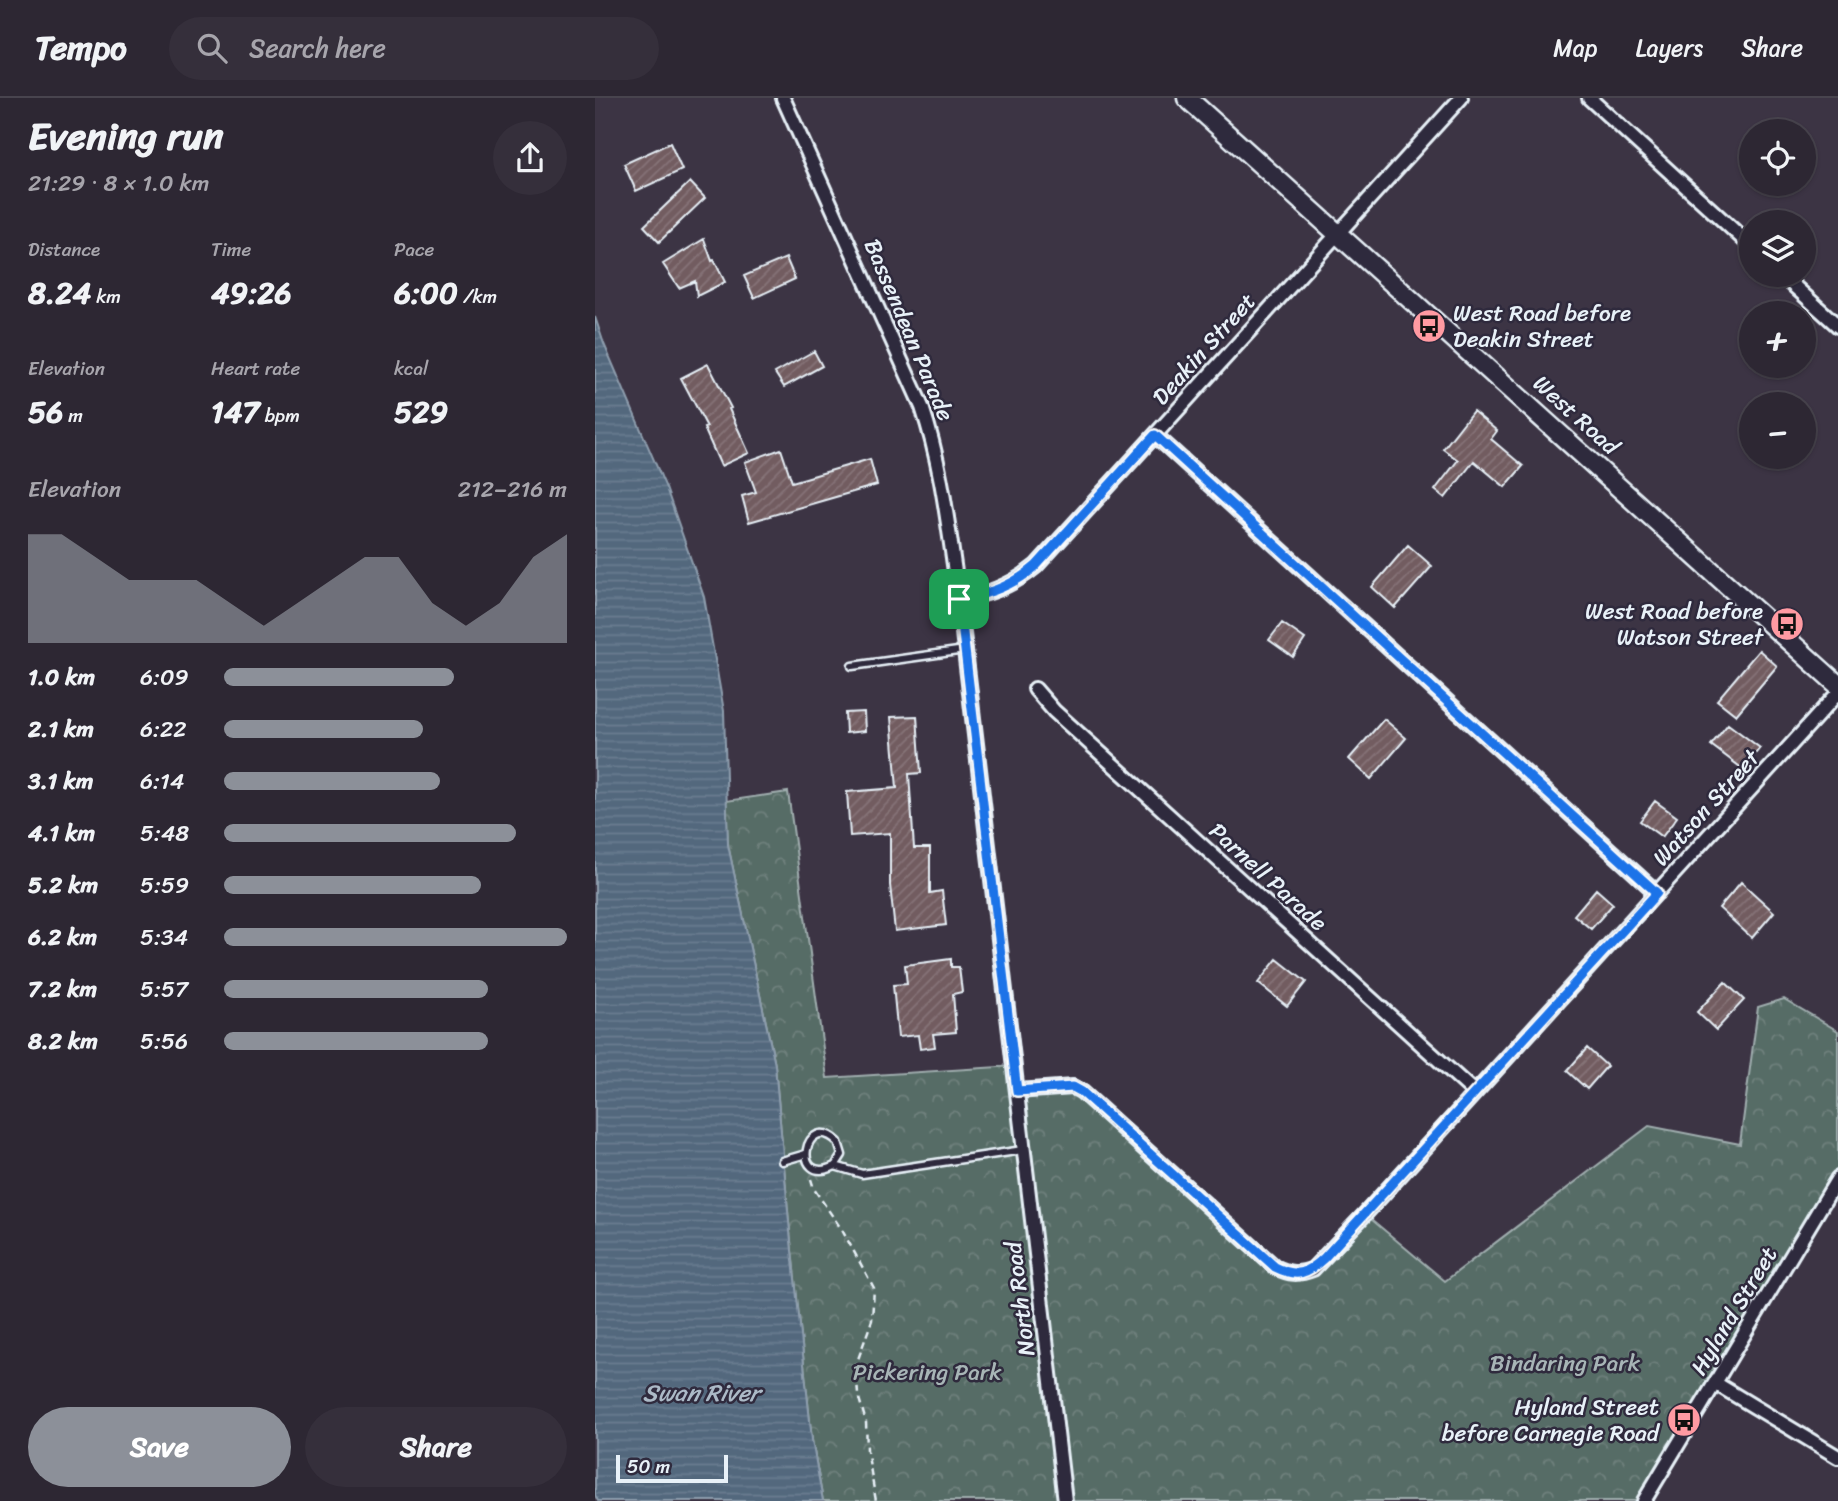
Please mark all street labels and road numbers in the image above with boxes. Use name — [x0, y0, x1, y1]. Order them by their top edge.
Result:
street label: Bassendean Parade — [852, 232, 966, 428]
street label: Deakin Street — [1142, 283, 1266, 415]
street label: West Road — [1523, 364, 1630, 467]
street label: Watson Street — [1642, 739, 1771, 876]
street label: Parnell Parade — [1199, 812, 1337, 942]
street label: North Road — [992, 1238, 1047, 1358]
street label: Hyland Street — [1679, 1238, 1789, 1384]

